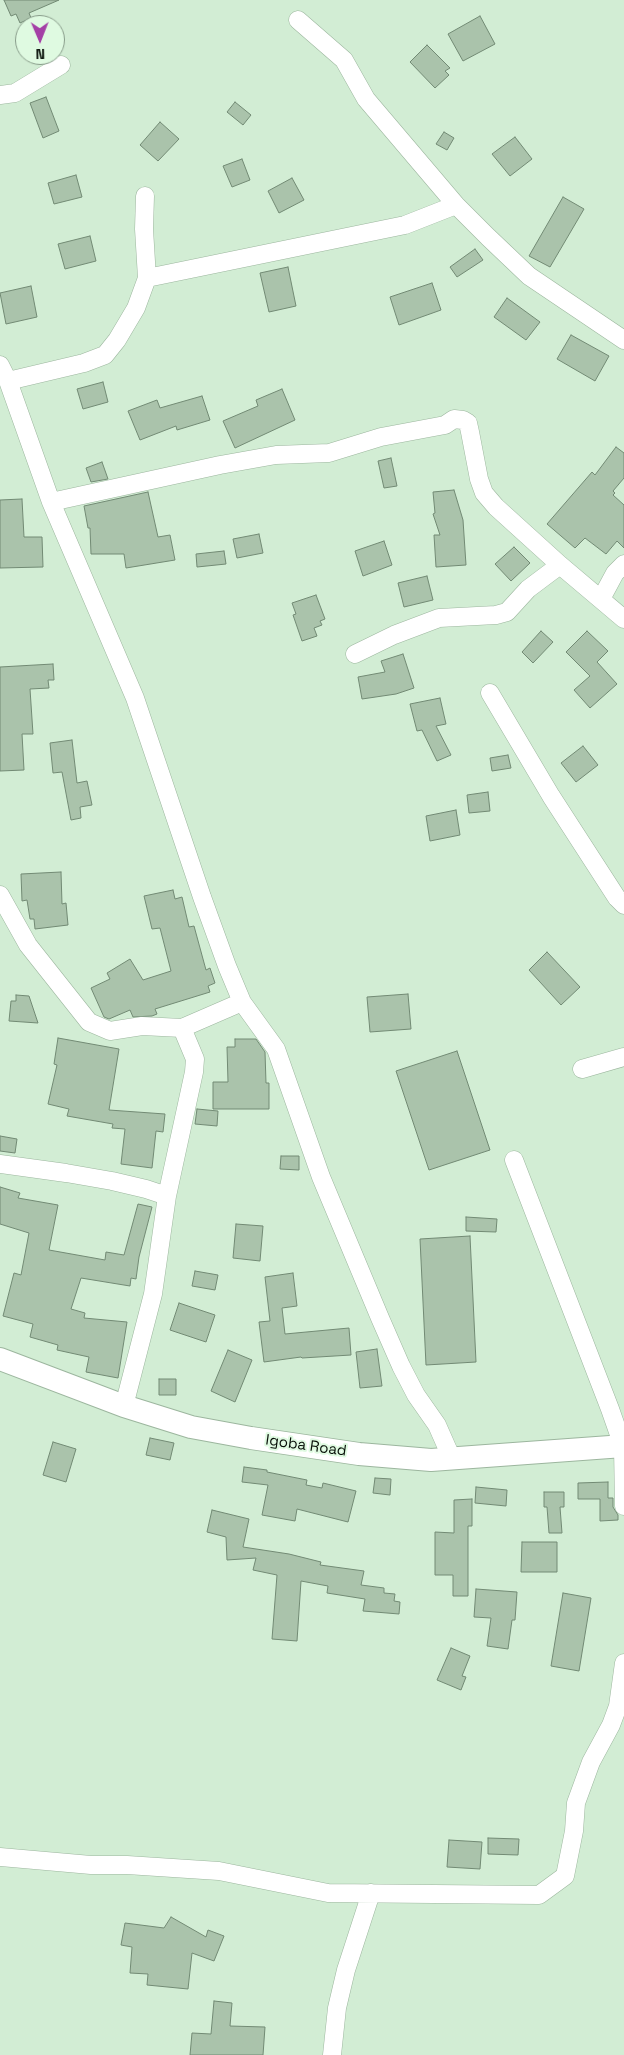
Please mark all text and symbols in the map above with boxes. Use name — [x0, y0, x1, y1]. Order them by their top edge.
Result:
north arrow — [15, 15, 65, 65]
text: N — [35, 45, 45, 63]
street label: Igoba Road — [264, 1431, 348, 1461]

